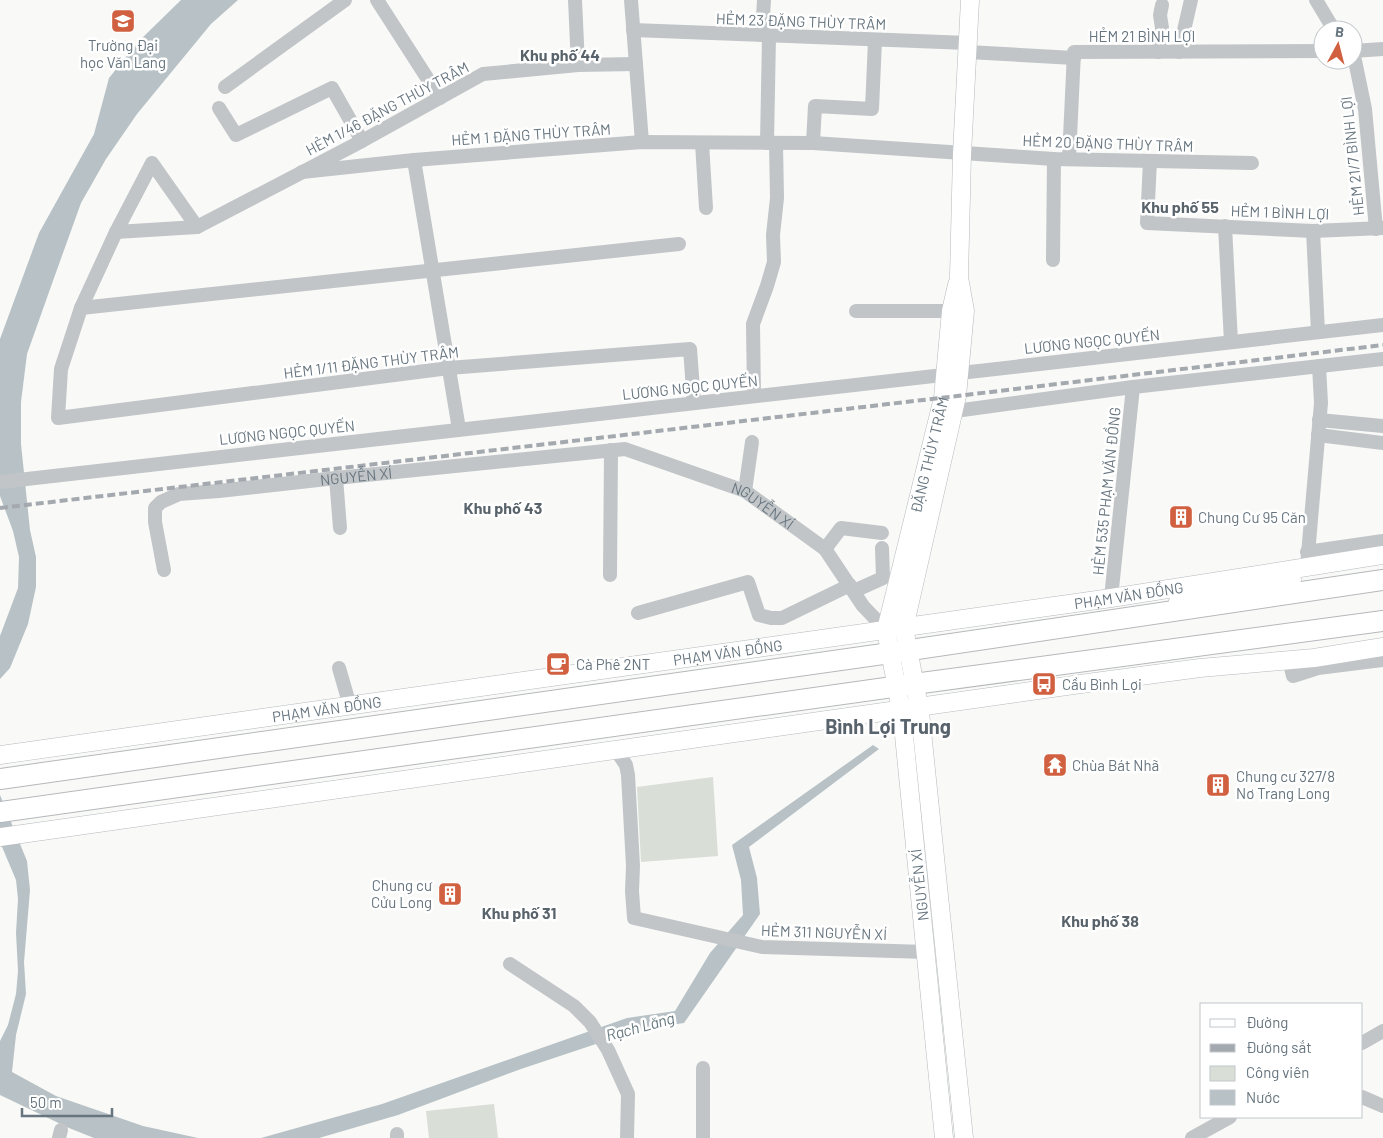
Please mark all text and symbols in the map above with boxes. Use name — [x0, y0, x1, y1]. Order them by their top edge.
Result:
school or university icon: Trường Đại học Văn Lang — [110, 8, 136, 34]
street label: HẺM 23 ĐẶNG THÙY TRÂM — [716, 9, 886, 33]
north arrow — [1313, 20, 1363, 70]
text: B — [1334, 23, 1345, 41]
street label: HẺM 21 BÌNH LỢI — [1089, 27, 1195, 45]
place label: Trường Đại học Văn Lang — [80, 36, 166, 71]
district label: Khu phố 44 — [520, 45, 600, 64]
street label: HẺM 1/46 ĐẶNG THÙY TRÂM — [302, 57, 472, 159]
street label: HẺM 21/7 BÌNH LỢI — [1337, 96, 1367, 216]
street label: HẺM 1 ĐẶNG THÙY TRÂM — [451, 119, 611, 149]
street label: HẺM 20 ĐẶNG THÙY TRÂM — [1022, 131, 1194, 155]
district label: Khu phố 55 — [1141, 197, 1219, 216]
street label: HẺM 1 BÌNH LỢI — [1230, 201, 1330, 223]
street label: LƯƠNG NGỌC QUYẾN — [1023, 325, 1161, 357]
street label: HẺM 1/11 ĐẶNG THÙY TRÂM — [282, 342, 460, 382]
street label: LƯƠNG NGỌC QUYẾN — [621, 371, 759, 403]
street label: ĐẶNG THÙY TRÂM — [906, 395, 952, 515]
street label: HẺM 535 PHẠM VĂN ĐỒNG — [1087, 406, 1124, 576]
street label: LƯƠNG NGỌC QUYẾN — [218, 416, 356, 448]
street label: NGUYỄN XÍ — [319, 463, 393, 489]
street label: NGUYỄN XÍ — [729, 478, 798, 533]
district label: Khu phố 43 — [464, 498, 542, 517]
building icon: Chung Cư 95 Căn — [1168, 504, 1194, 530]
place label: Chung Cư 95 Căn — [1198, 508, 1306, 526]
street label: PHẠM VĂN ĐỒNG — [1073, 578, 1185, 612]
street label: PHẠM VĂN ĐỒNG — [672, 636, 784, 669]
cafe icon: Cà Phê 2NT — [545, 651, 571, 677]
place label: Cà Phê 2NT — [576, 655, 650, 673]
bus stop icon: Cầu Bình Lợi — [1031, 671, 1057, 697]
place label: Cầu Bình Lợi — [1062, 675, 1142, 693]
street label: PHẠM VĂN ĐỒNG — [271, 692, 383, 725]
district label: Bình Lợi Trung — [825, 714, 951, 738]
temple icon: Chùa Bát Nhã — [1042, 752, 1068, 778]
place label: Chùa Bát Nhã — [1072, 756, 1159, 774]
place label: Chung cư 327/8 Nơ Trang Long — [1236, 767, 1335, 802]
building icon: Chung cư 327/8 Nơ Trang Long — [1205, 772, 1231, 798]
street label: NGUYỄN XÍ — [905, 848, 932, 922]
place label: Chung cư Cửu Long — [371, 876, 433, 911]
building icon: Chung cư Cửu Long — [437, 881, 463, 907]
district label: Khu phố 31 — [482, 903, 556, 922]
district label: Khu phố 38 — [1061, 911, 1139, 930]
street label: HẺM 311 NGUYỄN XÍ — [761, 920, 887, 943]
legend — [1200, 1003, 1363, 1118]
water label: Rạch Lăng — [604, 1008, 676, 1044]
text: Đường — [1246, 1013, 1288, 1031]
text: Đường sắt — [1246, 1038, 1312, 1056]
text: Công viên — [1246, 1063, 1309, 1081]
scale bar — [22, 1086, 112, 1118]
text: Nước — [1246, 1088, 1280, 1106]
text: 50 m — [30, 1093, 62, 1111]

